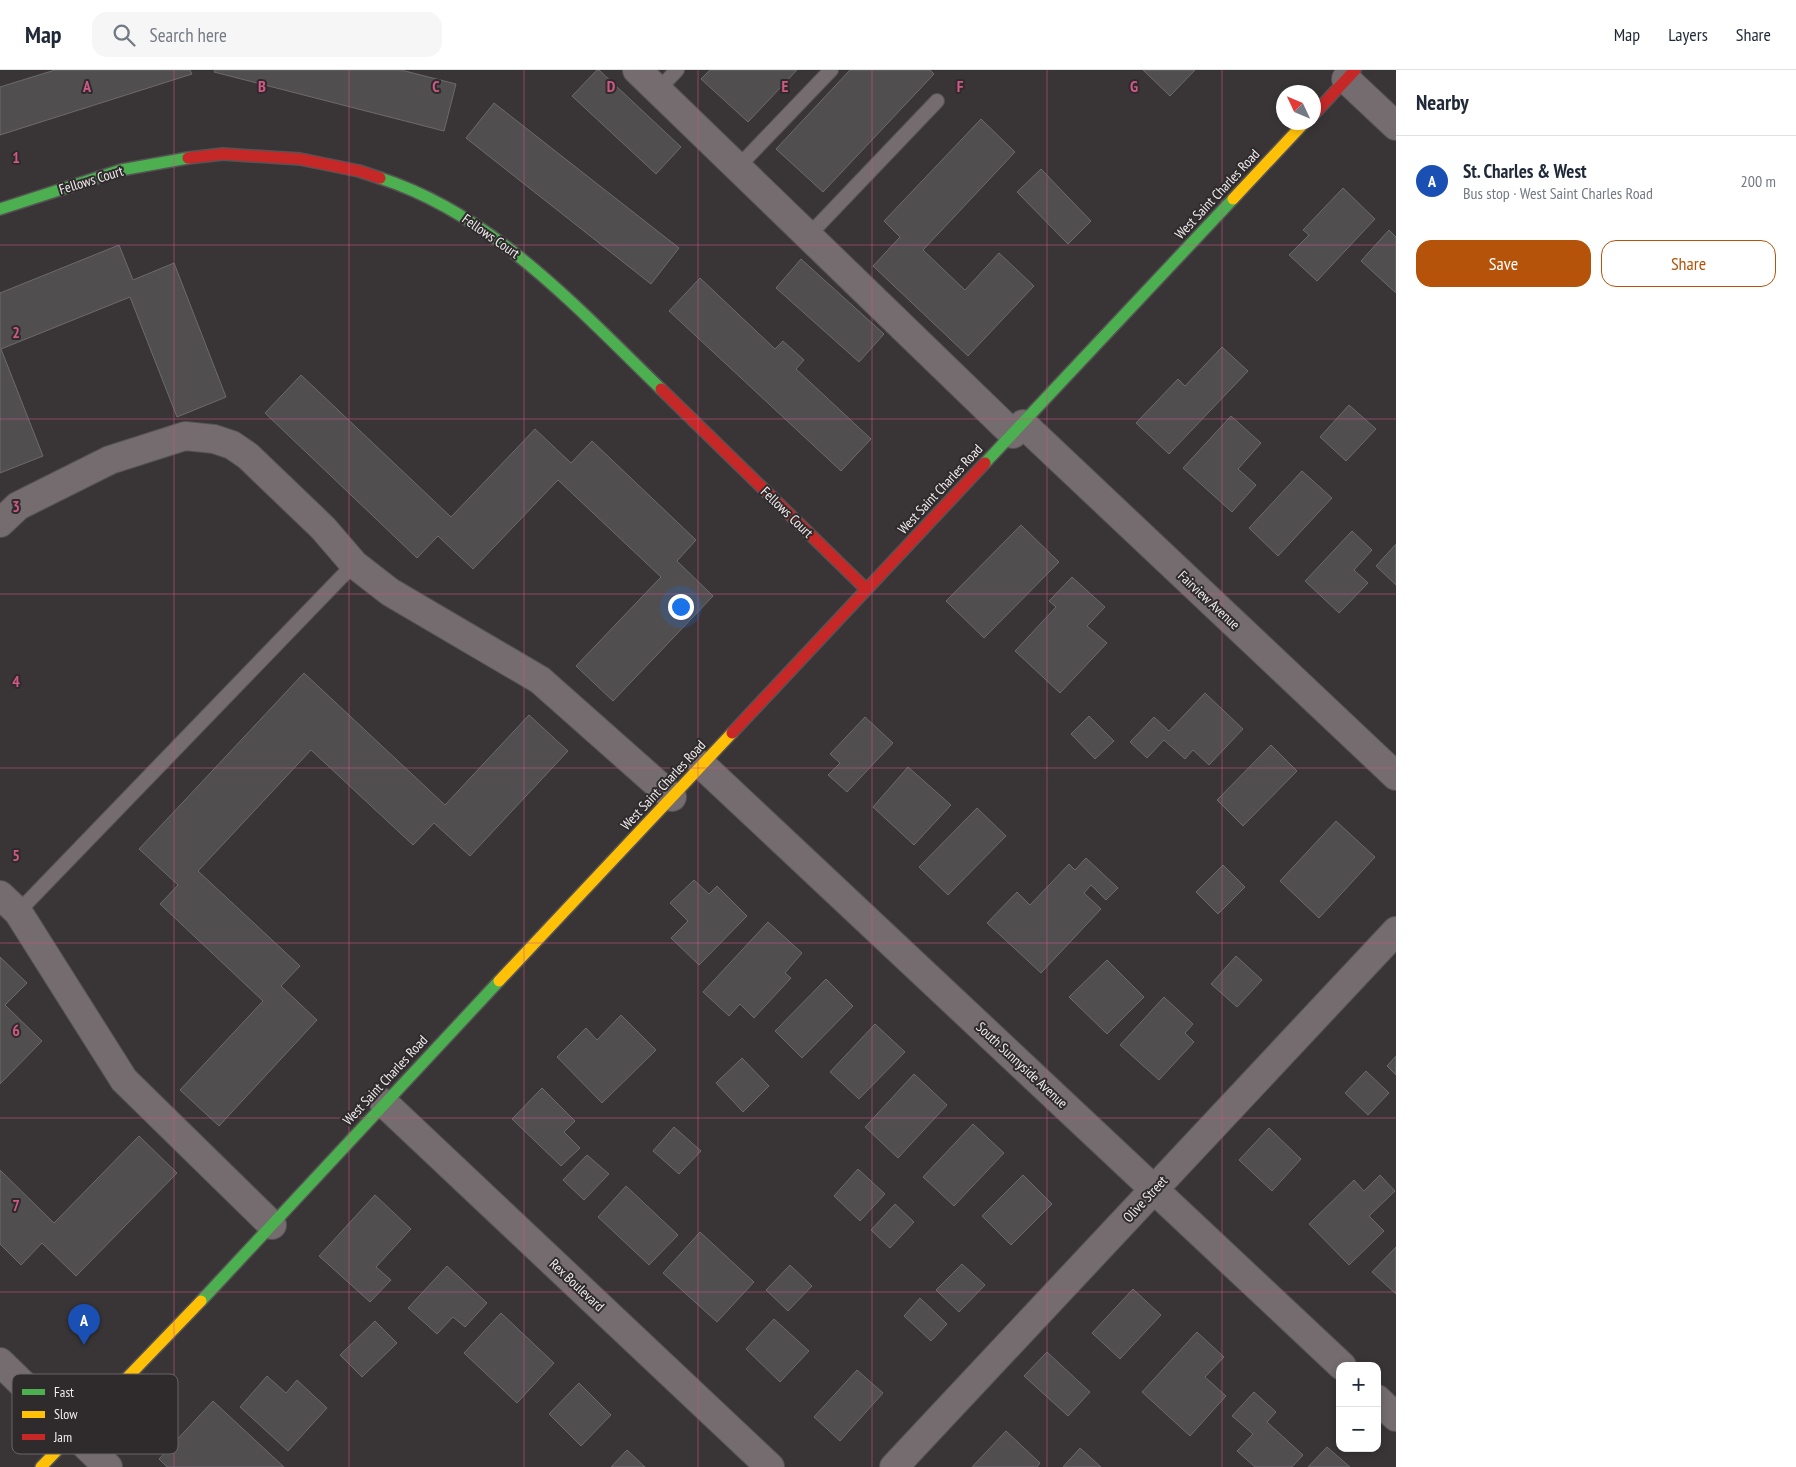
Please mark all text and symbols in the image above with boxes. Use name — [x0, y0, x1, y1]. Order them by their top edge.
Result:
search box — [92, 12, 442, 57]
text: Map — [25, 19, 62, 50]
icon: search — [110, 21, 138, 49]
text: Search here — [150, 23, 227, 47]
text: Map — [1614, 23, 1640, 46]
text: Layers — [1668, 23, 1708, 46]
text: Share — [1736, 23, 1771, 46]
text: A — [82, 76, 92, 96]
text: B — [258, 76, 266, 96]
text: C — [432, 76, 440, 96]
text: D — [607, 76, 616, 96]
text: E — [782, 76, 789, 96]
text: F — [957, 76, 964, 96]
text: G — [1130, 76, 1138, 96]
north arrow — [1276, 85, 1321, 130]
text: Nearby — [1416, 89, 1469, 116]
street label: West Saint Charles Road — [1171, 145, 1263, 243]
text: 1 — [12, 147, 20, 167]
text: St. Charles & West — [1463, 159, 1587, 183]
street label: Fellows Court — [57, 162, 125, 198]
text: A — [1428, 171, 1436, 191]
text: 200 m — [1741, 171, 1776, 191]
text: Bus stop · West Saint Charles Road — [1463, 183, 1653, 203]
street label: Fellows Court — [459, 210, 523, 262]
button: Save — [1416, 240, 1591, 287]
button: Share — [1601, 240, 1776, 287]
text: 2 — [12, 322, 20, 342]
street label: West Saint Charles Road — [894, 440, 986, 538]
street label: Fellows Court — [757, 483, 817, 542]
text: 3 — [12, 496, 20, 516]
street label: Fairview Avenue — [1174, 567, 1244, 633]
your location — [668, 594, 694, 620]
text: 4 — [12, 671, 20, 691]
street label: West Saint Charles Road — [617, 736, 709, 834]
text: 5 — [12, 845, 20, 865]
street label: South Sunnyside Avenue — [973, 1018, 1072, 1112]
text: 6 — [12, 1020, 20, 1040]
street label: West Saint Charles Road — [339, 1031, 431, 1129]
street label: Olive Street — [1119, 1172, 1171, 1226]
text: 7 — [12, 1195, 20, 1215]
street label: Rex Boulevard — [546, 1255, 608, 1315]
pin: A — [68, 1304, 100, 1345]
map controls — [1336, 1362, 1381, 1452]
button: + — [1336, 1362, 1381, 1407]
legend — [12, 1374, 178, 1454]
text: Fast — [54, 1383, 74, 1401]
text: Slow — [54, 1405, 78, 1423]
button: − — [1336, 1407, 1381, 1452]
text: Jam — [53, 1428, 72, 1446]

